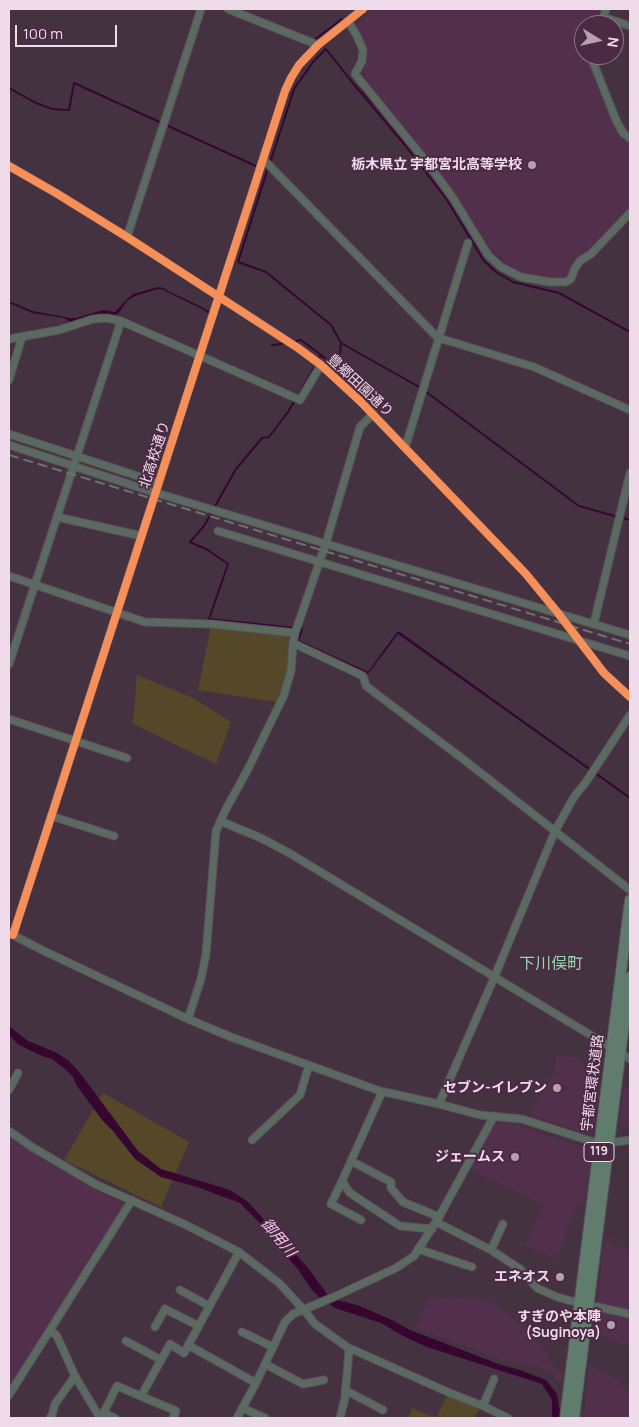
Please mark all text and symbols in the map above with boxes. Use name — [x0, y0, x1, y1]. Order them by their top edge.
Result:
scale bar — [18, 15, 120, 47]
north arrow — [574, 15, 624, 65]
text: 100 m — [23, 23, 63, 44]
text: N — [603, 36, 623, 49]
place label: 栃木県立 宇都宮北高等学校 — [351, 157, 522, 173]
marker: 栃木県立 宇都宮北高等学校 — [526, 159, 538, 171]
street label: 豊郷田園通り — [324, 351, 396, 421]
street label: 北高校通り — [136, 419, 174, 491]
district label: 下川俣町 — [519, 955, 583, 975]
street label: 宇都宮環状道路 — [579, 1033, 607, 1133]
place label: セブン-イレブン — [443, 1080, 547, 1096]
marker: セブン-イレブン — [551, 1082, 563, 1094]
road number: 119 — [584, 1142, 614, 1162]
place label: ジェームス — [435, 1149, 505, 1165]
marker: ジェームス — [509, 1151, 521, 1163]
water label: 御用川 — [257, 1215, 299, 1261]
place label: エネオス — [494, 1269, 550, 1285]
marker: エネオス — [554, 1271, 566, 1283]
place label: すぎのや本陣 (Suginoya) — [517, 1309, 601, 1341]
marker: すぎのや本陣 (Suginoya) — [605, 1319, 617, 1331]

